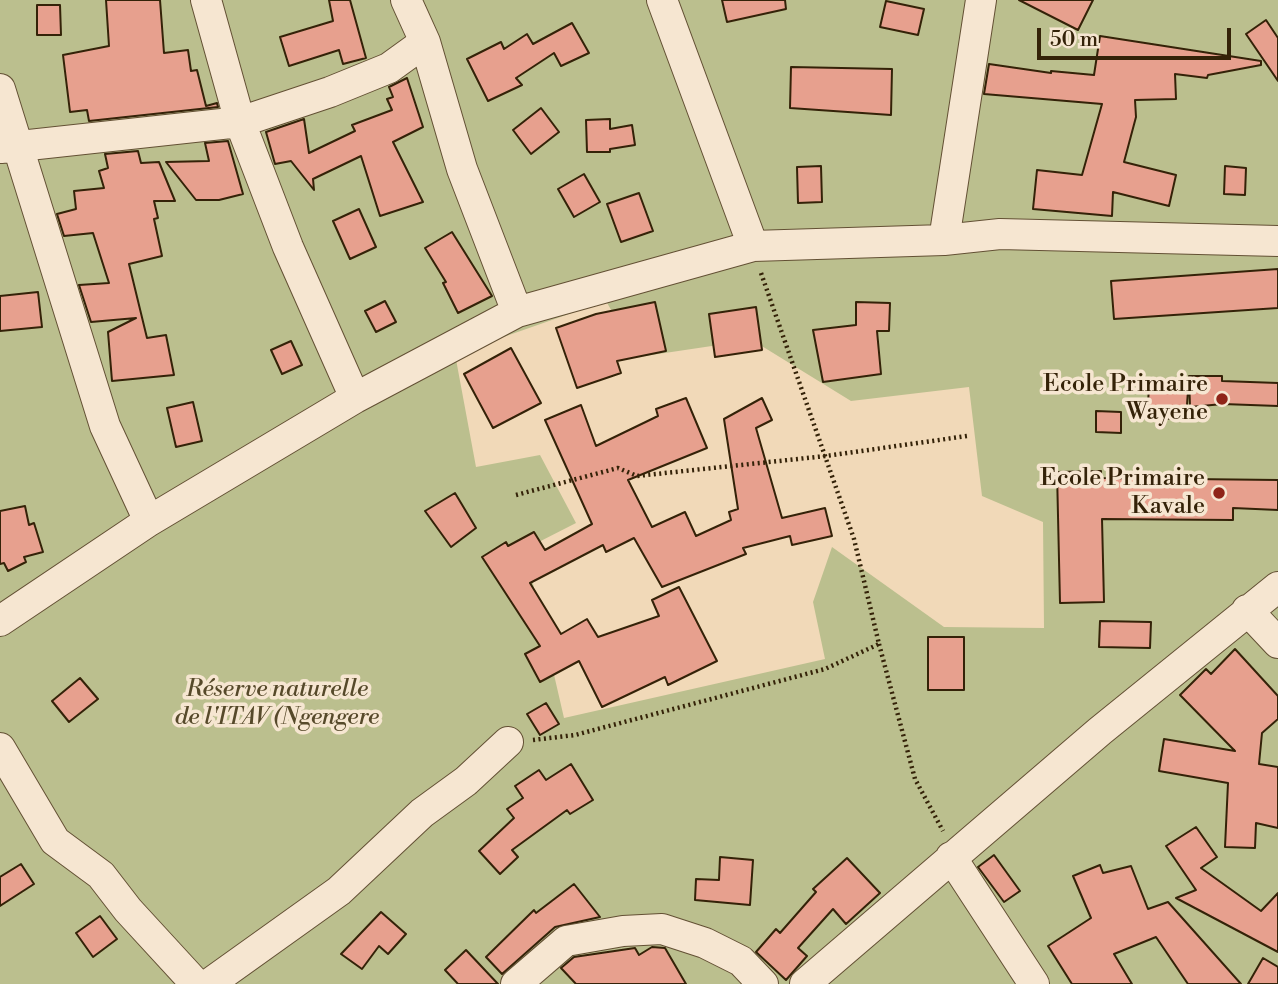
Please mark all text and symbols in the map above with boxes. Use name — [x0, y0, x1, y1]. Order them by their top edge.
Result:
scale bar — [1040, 14, 1234, 58]
text: 50 m — [1050, 27, 1098, 53]
place label: Ecole Primaire Wayene — [1043, 371, 1208, 427]
marker: Ecole Primaire Wayene — [1214, 391, 1230, 407]
place label: Ecole Primaire Kavale — [1040, 465, 1205, 521]
marker: Ecole Primaire Kavale — [1211, 485, 1227, 501]
park label: Réserve naturelle de l'ITAV (Ngengere — [175, 676, 379, 732]

